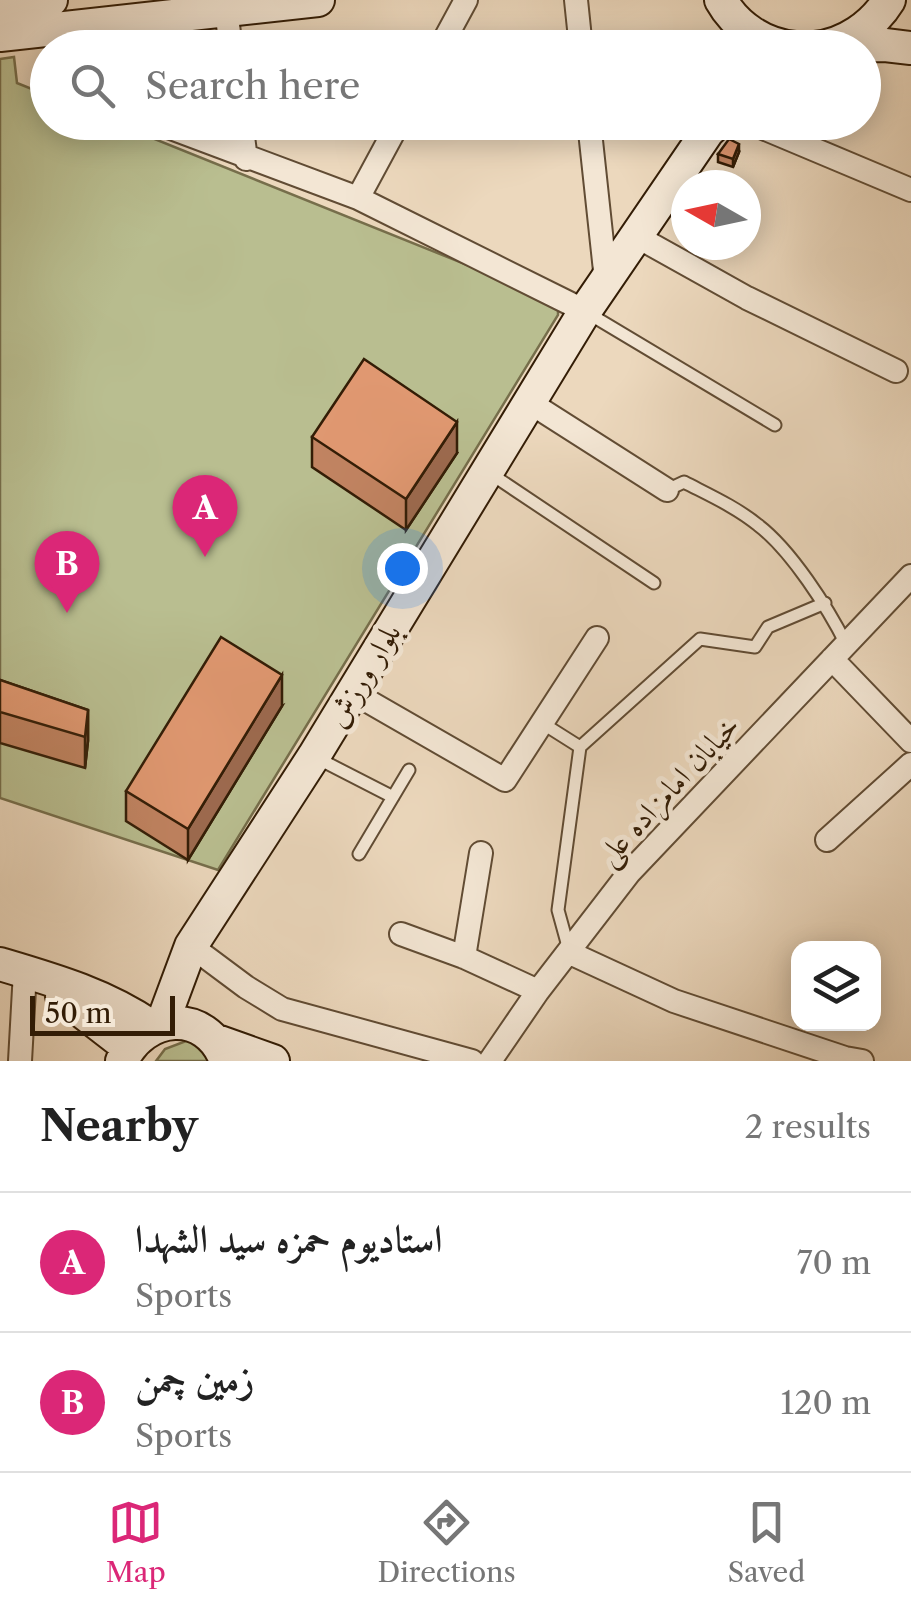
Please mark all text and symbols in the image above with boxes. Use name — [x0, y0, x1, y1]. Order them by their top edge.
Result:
search box — [30, 30, 881, 140]
icon: search — [65, 58, 120, 113]
text: Search here — [145, 62, 360, 109]
north arrow — [671, 170, 761, 260]
pin: A — [172, 474, 238, 557]
pin: B — [34, 530, 100, 613]
your location — [377, 543, 428, 594]
street label: بلوار ورزش — [318, 616, 408, 734]
street label: خیابان امامزاده علی — [589, 707, 750, 876]
map controls — [791, 941, 881, 1031]
button: layers — [791, 941, 881, 1031]
scale bar — [30, 991, 175, 1036]
text: 50 m — [45, 996, 112, 1030]
text: Nearby — [40, 1100, 198, 1152]
text: 2 results — [745, 1107, 871, 1146]
text: استادیوم حمزه سید الشهدا — [135, 1215, 442, 1262]
text: A — [60, 1243, 85, 1282]
text: 70 m — [797, 1243, 871, 1282]
text: Sports — [135, 1276, 232, 1315]
text: زمین چمن — [135, 1355, 254, 1402]
text: B — [61, 1383, 84, 1422]
text: 120 m — [781, 1383, 871, 1422]
text: Sports — [135, 1416, 232, 1455]
tab: Map — [106, 1495, 166, 1589]
tab: Directions — [377, 1495, 516, 1589]
tab: Saved — [727, 1495, 805, 1589]

